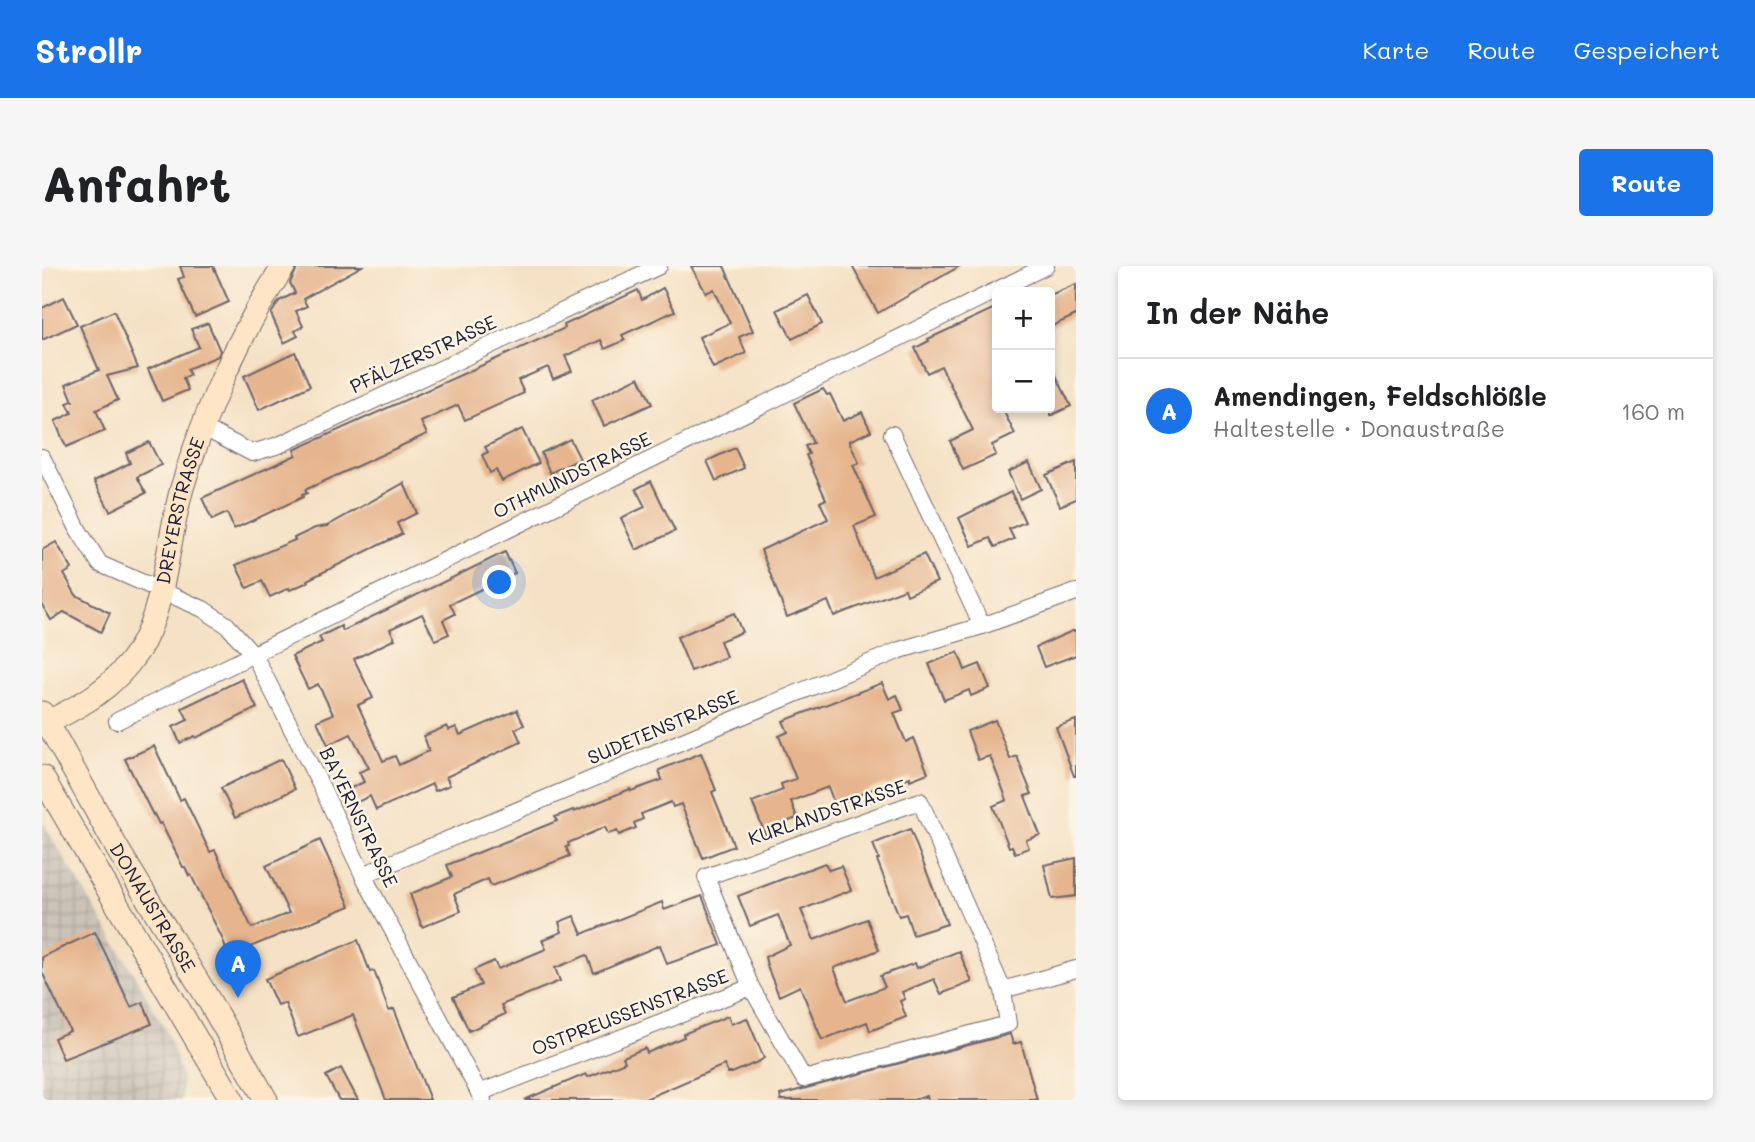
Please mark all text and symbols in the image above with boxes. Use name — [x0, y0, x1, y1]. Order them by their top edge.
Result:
text: Strollr — [35, 28, 143, 71]
text: Karte — [1362, 34, 1429, 65]
text: Route — [1467, 34, 1536, 65]
text: Gespeichert — [1574, 34, 1720, 65]
button: Route — [1579, 149, 1713, 216]
text: Anfahrt — [42, 151, 231, 214]
map controls — [992, 287, 1055, 413]
button: + — [992, 287, 1055, 350]
text: In der Nähe — [1146, 292, 1329, 332]
street label: PFÄLZERSTRASSE — [346, 309, 500, 398]
button: − — [992, 350, 1055, 413]
text: Amendingen, Feldschlößle — [1213, 379, 1547, 413]
text: A — [1161, 396, 1177, 426]
text: 160 m — [1621, 396, 1685, 426]
text: Haltestelle · Donaustraße — [1213, 413, 1505, 443]
street label: OTHMUNDSTRASSE — [489, 425, 655, 524]
street label: DREYERSTRASSE — [150, 434, 210, 586]
your location — [482, 565, 516, 599]
street label: SUDETENSTRASSE — [583, 683, 742, 770]
street label: BAYERNSTRASSE — [315, 742, 404, 891]
street label: KURLANDSTRASSE — [745, 773, 909, 850]
street label: DONAUSTRASSE — [105, 838, 202, 977]
pin: A — [215, 940, 261, 998]
street label: OSTPREUSSENSTRASSE — [528, 962, 732, 1061]

